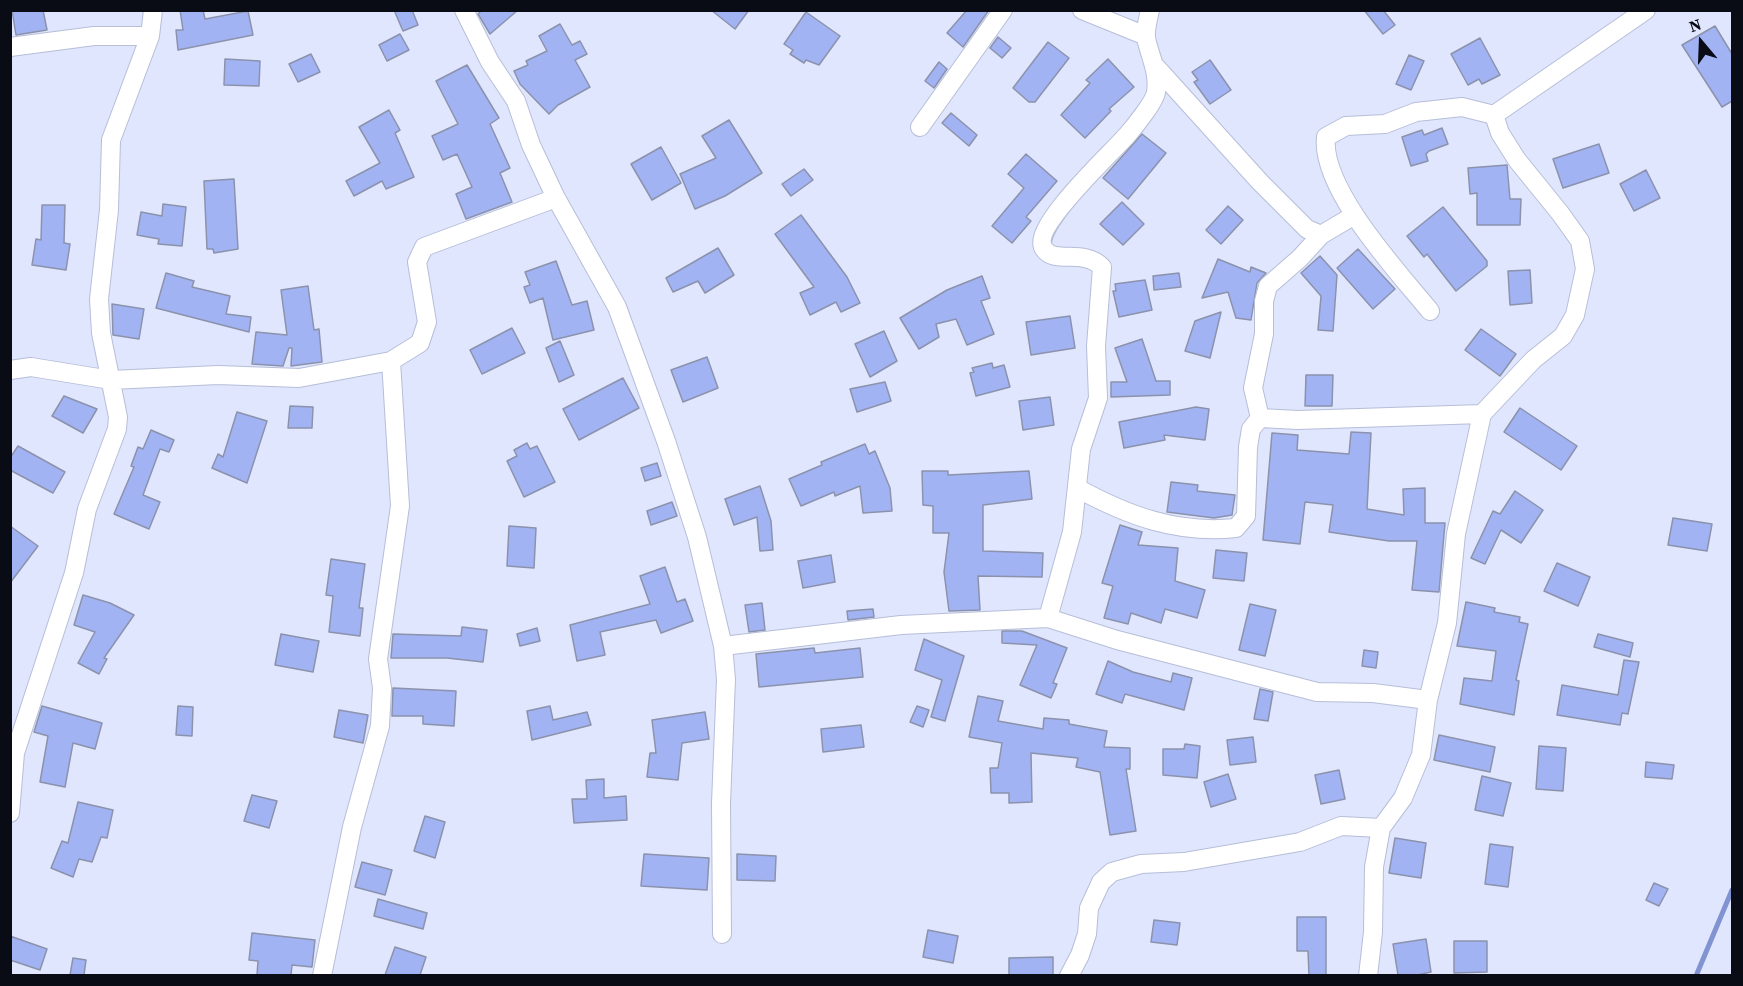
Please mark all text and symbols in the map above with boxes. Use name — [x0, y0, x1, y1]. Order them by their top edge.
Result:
north arrow — [1671, 12, 1731, 72]
text: N — [1686, 13, 1704, 37]

